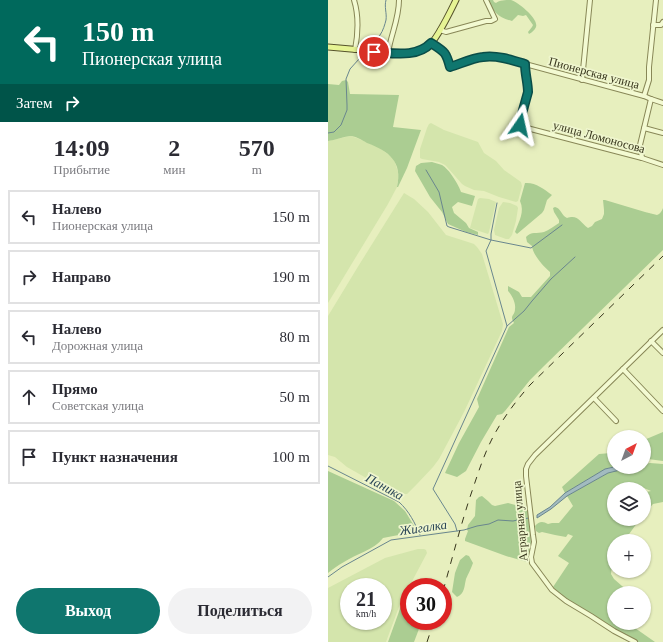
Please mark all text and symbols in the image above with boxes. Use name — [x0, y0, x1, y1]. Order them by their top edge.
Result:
icon: left — [16, 16, 68, 68]
text: 150 m — [82, 16, 154, 47]
pin — [357, 35, 391, 69]
icon: arrive — [363, 41, 385, 63]
text: Пионерская улица — [82, 49, 222, 69]
street label: Пионерская улица — [547, 54, 642, 92]
icon: right — [61, 92, 83, 114]
text: Затем — [16, 95, 53, 111]
position arrow — [499, 104, 541, 146]
street label: улица Ломоносова — [551, 118, 647, 156]
text: 14:09 — [54, 135, 110, 161]
text: 2 — [168, 135, 180, 161]
text: 570 — [239, 135, 275, 161]
text: Прибытие — [53, 162, 110, 177]
text: мин — [163, 162, 185, 177]
text: m — [252, 162, 262, 177]
text: Налево — [52, 201, 102, 217]
icon: left — [18, 206, 40, 228]
text: 150 m — [272, 209, 310, 225]
text: Пионерская улица — [52, 218, 153, 233]
icon: right — [18, 266, 40, 288]
text: Направо — [52, 269, 111, 285]
text: 190 m — [272, 269, 310, 285]
text: Налево — [52, 321, 102, 337]
icon: left — [18, 326, 40, 348]
text: 80 m — [280, 329, 310, 345]
text: Дорожная улица — [52, 338, 143, 353]
text: Прямо — [52, 381, 98, 397]
icon: ahead — [18, 386, 40, 408]
text: 50 m — [280, 389, 310, 405]
text: Советская улица — [52, 398, 144, 413]
north arrow — [607, 430, 651, 474]
map controls — [607, 430, 651, 630]
icon: arrive — [18, 446, 40, 468]
text: Пункт назначения — [52, 449, 178, 465]
text: 100 m — [272, 449, 310, 465]
water label: Паника — [362, 469, 407, 503]
street label: Аграрная улица — [509, 479, 530, 562]
button: layers — [607, 482, 651, 526]
water label: Жигалка — [397, 517, 448, 538]
button: + — [607, 534, 651, 578]
speed limit sign: 30 — [400, 578, 452, 630]
button: − — [607, 586, 651, 630]
button: Выход — [16, 588, 160, 634]
button: Поделиться — [168, 588, 312, 634]
text: 21 — [356, 588, 376, 610]
text: km/h — [356, 608, 376, 619]

